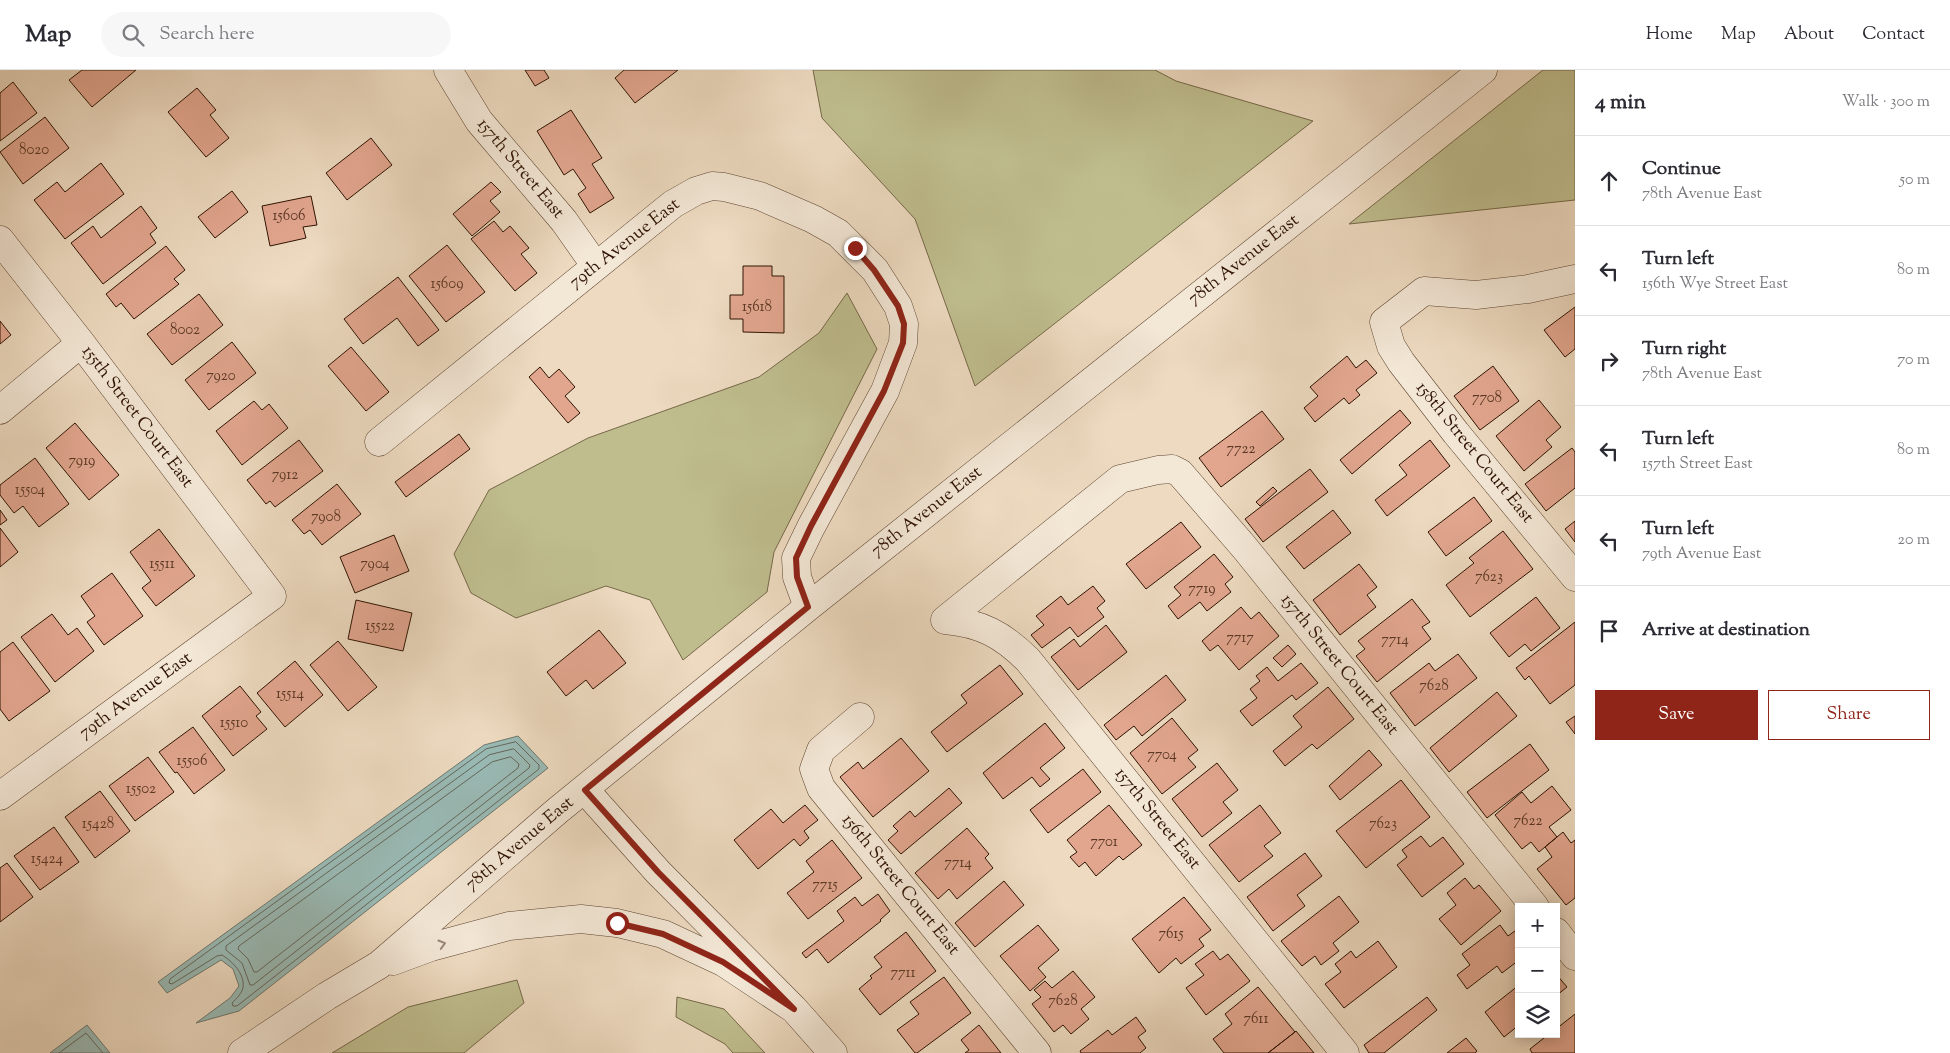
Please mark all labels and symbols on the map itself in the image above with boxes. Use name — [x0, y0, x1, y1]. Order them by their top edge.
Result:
street label: 157th Street East — [470, 113, 570, 225]
house number: 8020 — [19, 140, 49, 161]
street label: 79th Avenue East — [564, 192, 686, 296]
house number: 15606 — [272, 206, 306, 227]
street label: 78th Avenue East — [1183, 208, 1305, 312]
route end — [844, 237, 867, 260]
house number: 15609 — [431, 274, 463, 295]
house number: 15618 — [742, 297, 772, 318]
house number: 8002 — [170, 320, 200, 341]
street label: 155th Street Court East — [75, 340, 199, 494]
house number: 7920 — [206, 366, 236, 387]
street label: 158th Street Court East — [1409, 377, 1539, 529]
house number: 7708 — [1472, 388, 1502, 409]
house number: 7722 — [1227, 439, 1255, 460]
house number: 7919 — [69, 451, 95, 472]
street label: 78th Avenue East — [866, 460, 988, 564]
house number: 7912 — [272, 465, 298, 486]
house number: 15504 — [15, 480, 46, 501]
house number: 7908 — [311, 507, 341, 528]
house number: 15511 — [149, 554, 175, 575]
house number: 7904 — [360, 554, 390, 575]
house number: 7623 — [1475, 567, 1503, 588]
house number: 7719 — [1188, 579, 1216, 600]
street label: 157th Street Court East — [1274, 589, 1404, 741]
house number: 15522 — [365, 616, 395, 637]
house number: 7717 — [1226, 628, 1254, 649]
house number: 7714 — [1381, 630, 1409, 651]
street label: 79th Avenue East — [74, 646, 198, 746]
house number: 7628 — [1419, 676, 1449, 697]
house number: 15514 — [276, 684, 305, 705]
house number: 15510 — [220, 713, 248, 734]
house number: 7704 — [1147, 745, 1177, 766]
house number: 15506 — [177, 751, 207, 772]
street label: 157th Street East — [1108, 762, 1206, 876]
house number: 15502 — [126, 779, 156, 800]
street label: 78th Avenue East — [460, 791, 580, 897]
street label: 156th Street Court East — [835, 809, 965, 961]
house number: 7622 — [1514, 811, 1542, 832]
house number: 15428 — [82, 814, 114, 835]
house number: 7623 — [1369, 814, 1397, 835]
house number: 7701 — [1090, 832, 1118, 853]
house number: 15424 — [31, 849, 64, 870]
house number: 7714 — [944, 853, 972, 874]
house number: 7715 — [812, 875, 838, 896]
route start — [606, 912, 629, 935]
house number: 7615 — [1158, 924, 1184, 945]
one-way arrow — [437, 940, 446, 950]
house number: 7711 — [890, 963, 916, 984]
house number: 7628 — [1048, 991, 1078, 1012]
house number: 7611 — [1243, 1009, 1269, 1030]

